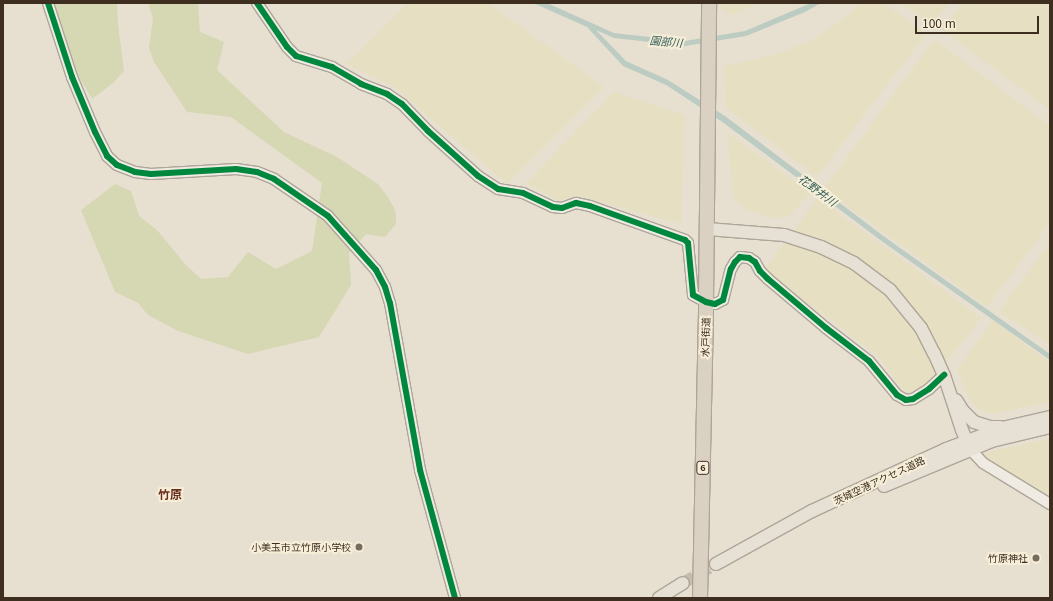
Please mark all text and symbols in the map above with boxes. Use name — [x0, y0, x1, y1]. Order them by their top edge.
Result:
scale bar — [917, 8, 1041, 34]
text: 100 m — [922, 14, 956, 31]
water label: 園部川 — [649, 33, 683, 49]
water label: 花野井川 — [796, 171, 840, 209]
street label: 水戸街道 — [698, 317, 712, 357]
street label: 茨城空港アクセス道路 — [831, 453, 927, 507]
road number: 6 — [696, 461, 710, 475]
district label: 竹原 — [158, 487, 182, 501]
place label: 小美玉市立竹原小学校 — [251, 541, 351, 553]
marker: 小美玉市立竹原小学校 — [354, 542, 364, 552]
place label: 竹原神社 — [988, 552, 1028, 564]
marker: 竹原神社 — [1031, 553, 1041, 563]

